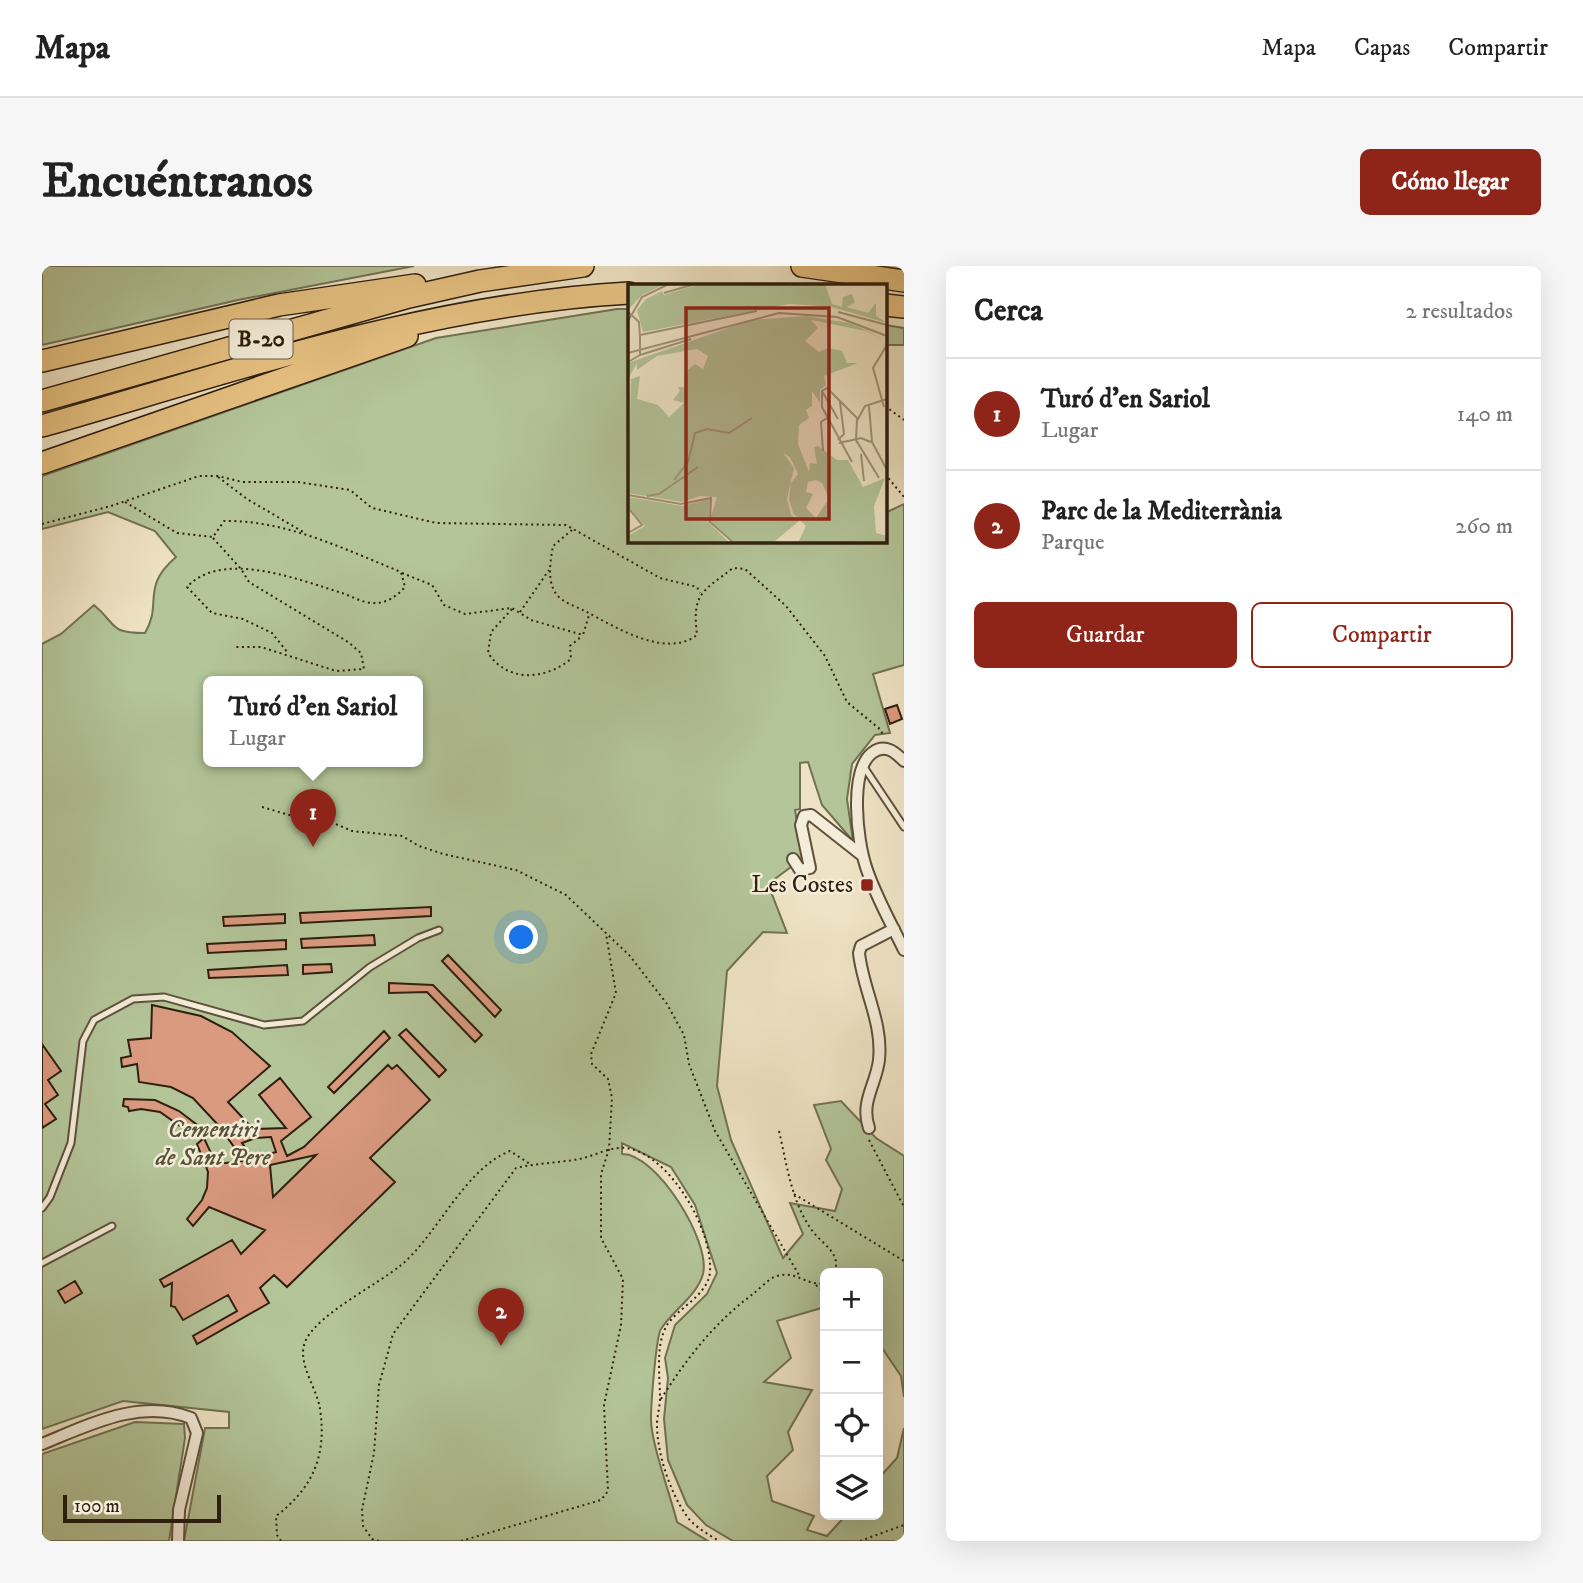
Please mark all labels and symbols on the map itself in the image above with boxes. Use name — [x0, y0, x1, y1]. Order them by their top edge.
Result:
inset map — [628, 284, 886, 542]
road number: B-20 — [230, 320, 292, 358]
pin: 1 — [290, 789, 336, 847]
place label: Les Costes — [751, 870, 853, 900]
marker: Les Costes — [859, 877, 875, 893]
your location — [504, 920, 538, 954]
park label: Cementiri de Sant Pere — [155, 1115, 271, 1173]
pin: 2 — [478, 1288, 524, 1346]
scale bar — [63, 1492, 220, 1524]

